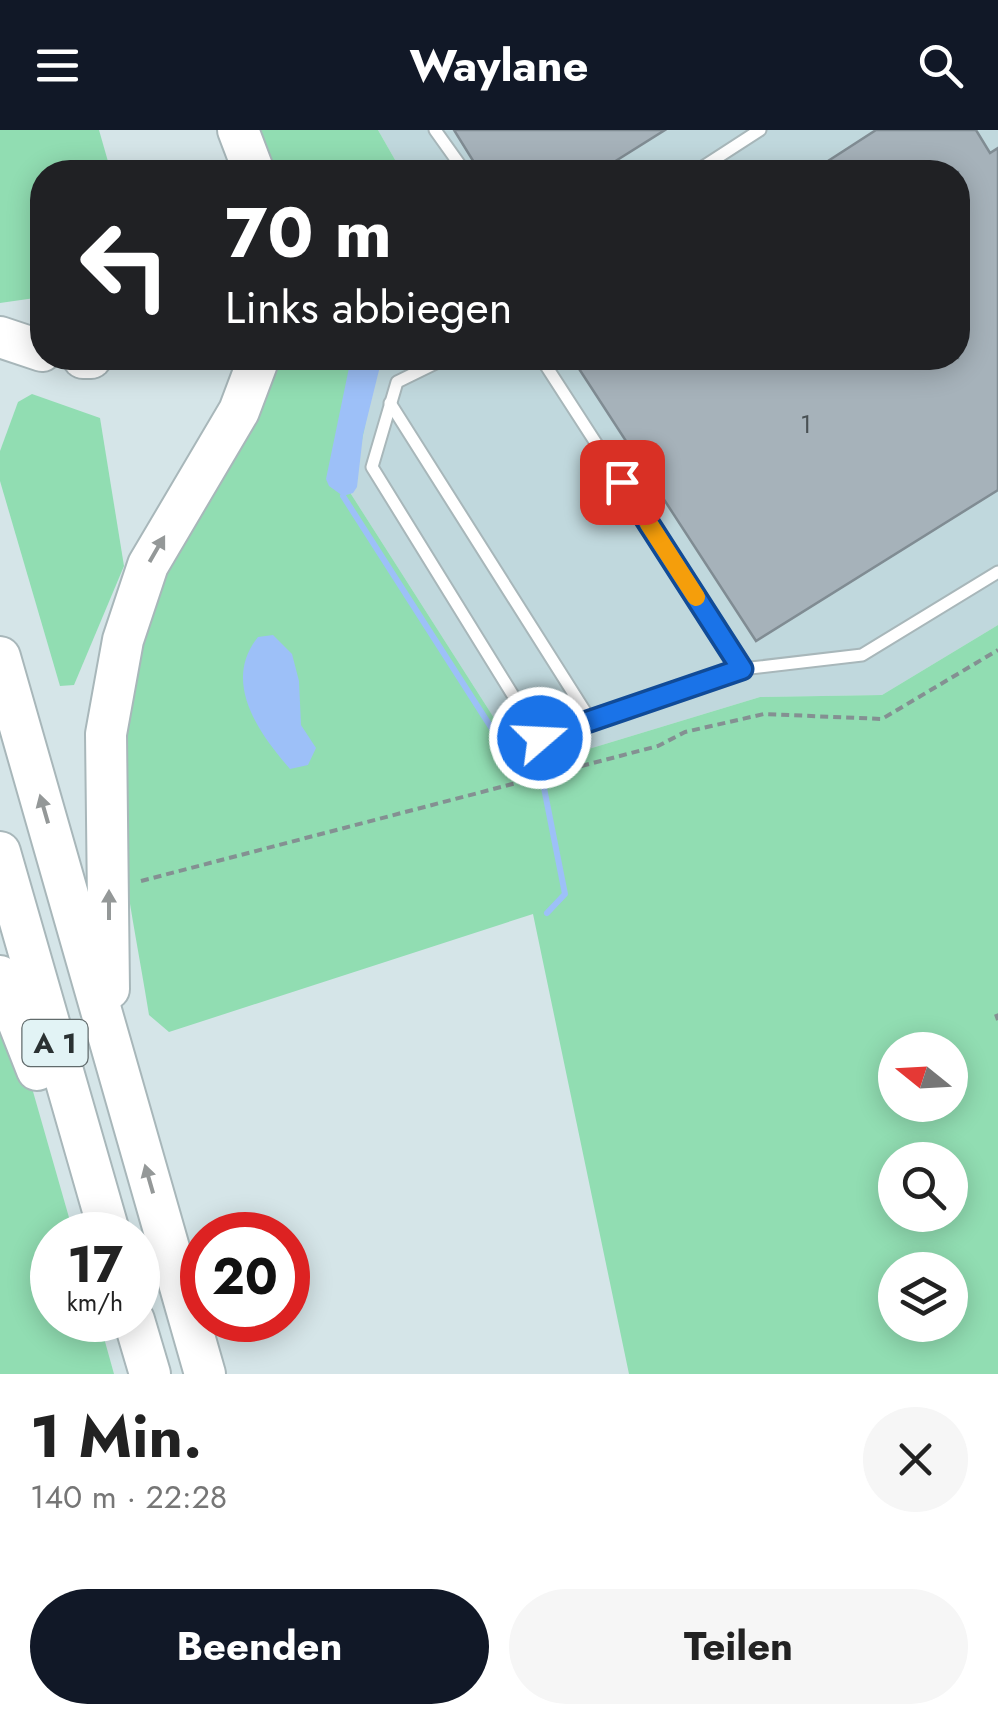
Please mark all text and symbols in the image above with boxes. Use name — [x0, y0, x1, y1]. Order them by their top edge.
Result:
text: Waylane — [410, 33, 588, 98]
icon: menu — [30, 38, 85, 93]
icon: search — [913, 38, 968, 93]
text: 70 m — [225, 182, 392, 283]
icon: left — [60, 200, 190, 330]
text: Links abbiegen — [225, 275, 512, 340]
house number: 1 — [800, 406, 812, 442]
pin — [580, 440, 665, 525]
icon: arrive — [595, 455, 650, 510]
one-way arrow — [148, 535, 165, 563]
position arrow — [488, 686, 592, 790]
one-way arrow — [35, 793, 51, 824]
one-way arrow — [101, 889, 117, 921]
road number: A 1 — [22, 1020, 88, 1066]
north arrow — [878, 1032, 968, 1122]
map controls — [878, 1032, 968, 1342]
button: search — [878, 1142, 968, 1232]
one-way arrow — [141, 1163, 156, 1194]
speed limit sign: 20 — [180, 1212, 310, 1342]
text: 17 — [67, 1228, 123, 1301]
button: layers — [878, 1252, 968, 1342]
text: km/h — [67, 1284, 123, 1320]
text: 1 Min. — [30, 1393, 202, 1480]
button: close — [863, 1407, 968, 1512]
text: 140 m · 22:28 — [30, 1474, 227, 1520]
button: Beenden — [30, 1589, 489, 1704]
button: Teilen — [509, 1589, 968, 1704]

